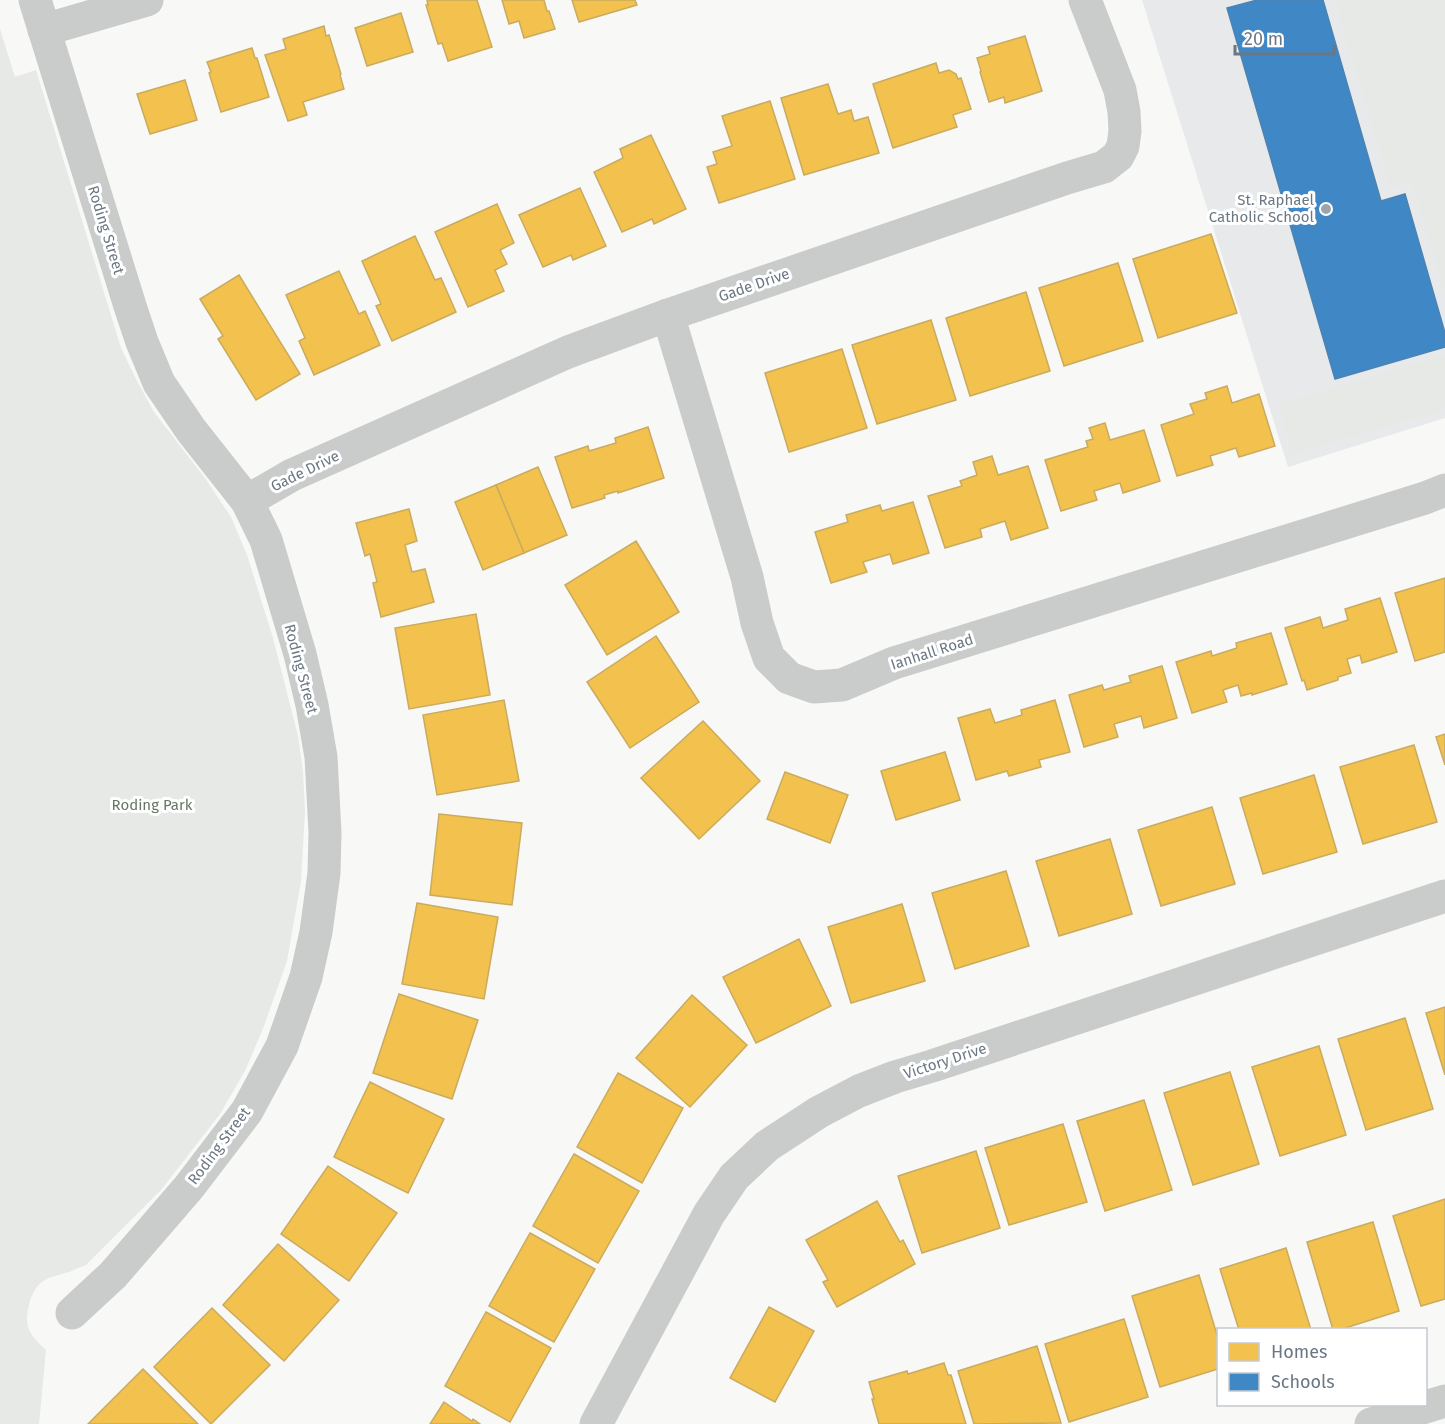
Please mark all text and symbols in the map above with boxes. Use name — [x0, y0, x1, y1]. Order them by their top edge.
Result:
scale bar — [1235, 18, 1334, 56]
text: 20 m — [1244, 28, 1283, 50]
street label: Roding Street — [84, 183, 128, 277]
place label: St. Raphael Catholic School — [1209, 191, 1315, 226]
marker: St. Raphael Catholic School — [1319, 202, 1333, 216]
street label: Gade Drive — [716, 264, 792, 306]
street label: Gade Drive — [268, 447, 342, 495]
street label: Roding Street — [280, 622, 322, 716]
street label: Ianhall Road — [889, 630, 975, 674]
park label: Roding Park — [112, 796, 193, 814]
street label: Victory Drive — [901, 1039, 989, 1083]
street label: Roding Street — [184, 1103, 254, 1188]
legend — [1217, 1328, 1427, 1406]
text: Homes — [1271, 1341, 1327, 1363]
text: Schools — [1271, 1371, 1335, 1393]

